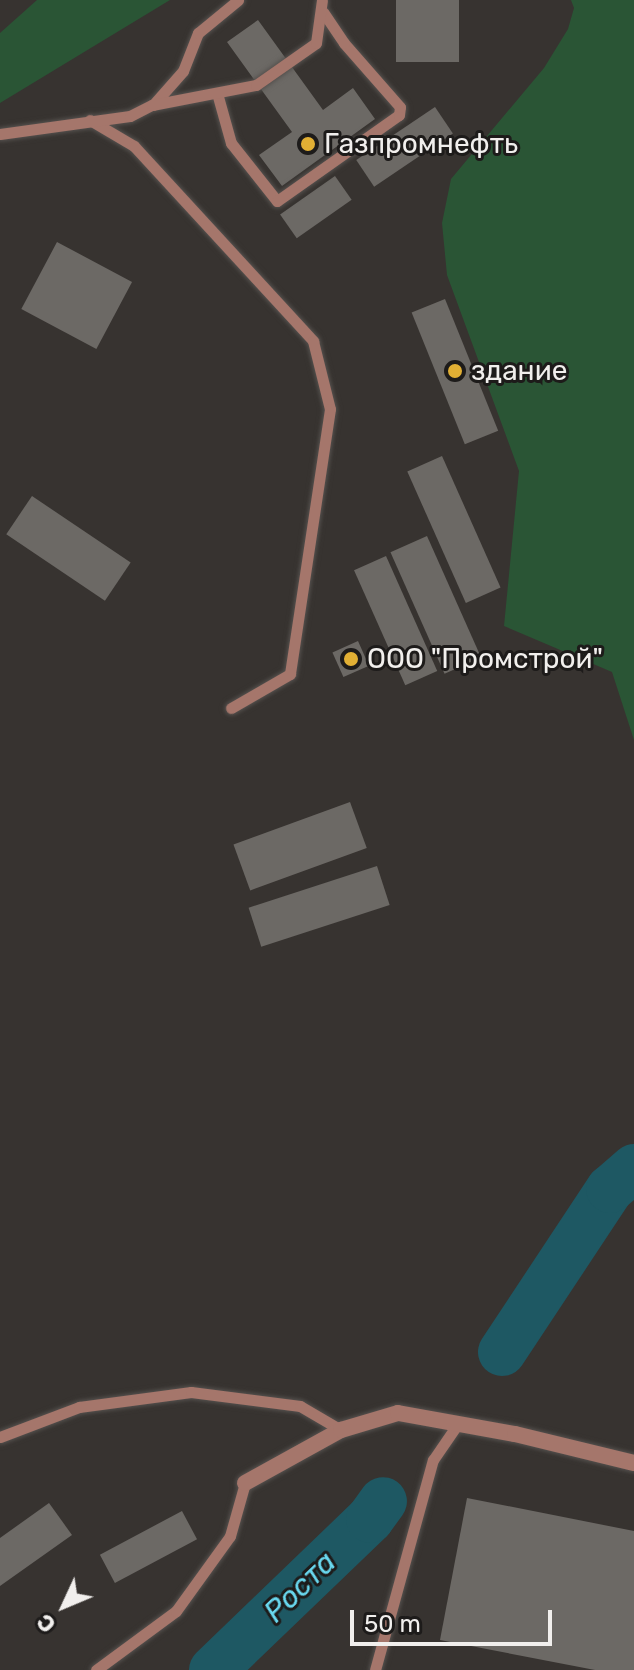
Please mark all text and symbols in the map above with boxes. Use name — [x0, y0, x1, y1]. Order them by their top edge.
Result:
place label: Газпромнефть — [324, 127, 518, 161]
marker: Газпромнефть — [299, 135, 317, 153]
place label: здание — [471, 354, 567, 388]
marker: здание — [446, 362, 464, 380]
place label: ООО "Промстрой" — [367, 642, 603, 676]
marker: ООО "Промстрой" — [342, 650, 360, 668]
water label: Роста — [257, 1544, 343, 1630]
north arrow — [24, 1566, 104, 1646]
scale bar — [354, 1594, 556, 1644]
text: С — [31, 1608, 61, 1638]
text: 50 m — [364, 1610, 421, 1638]

